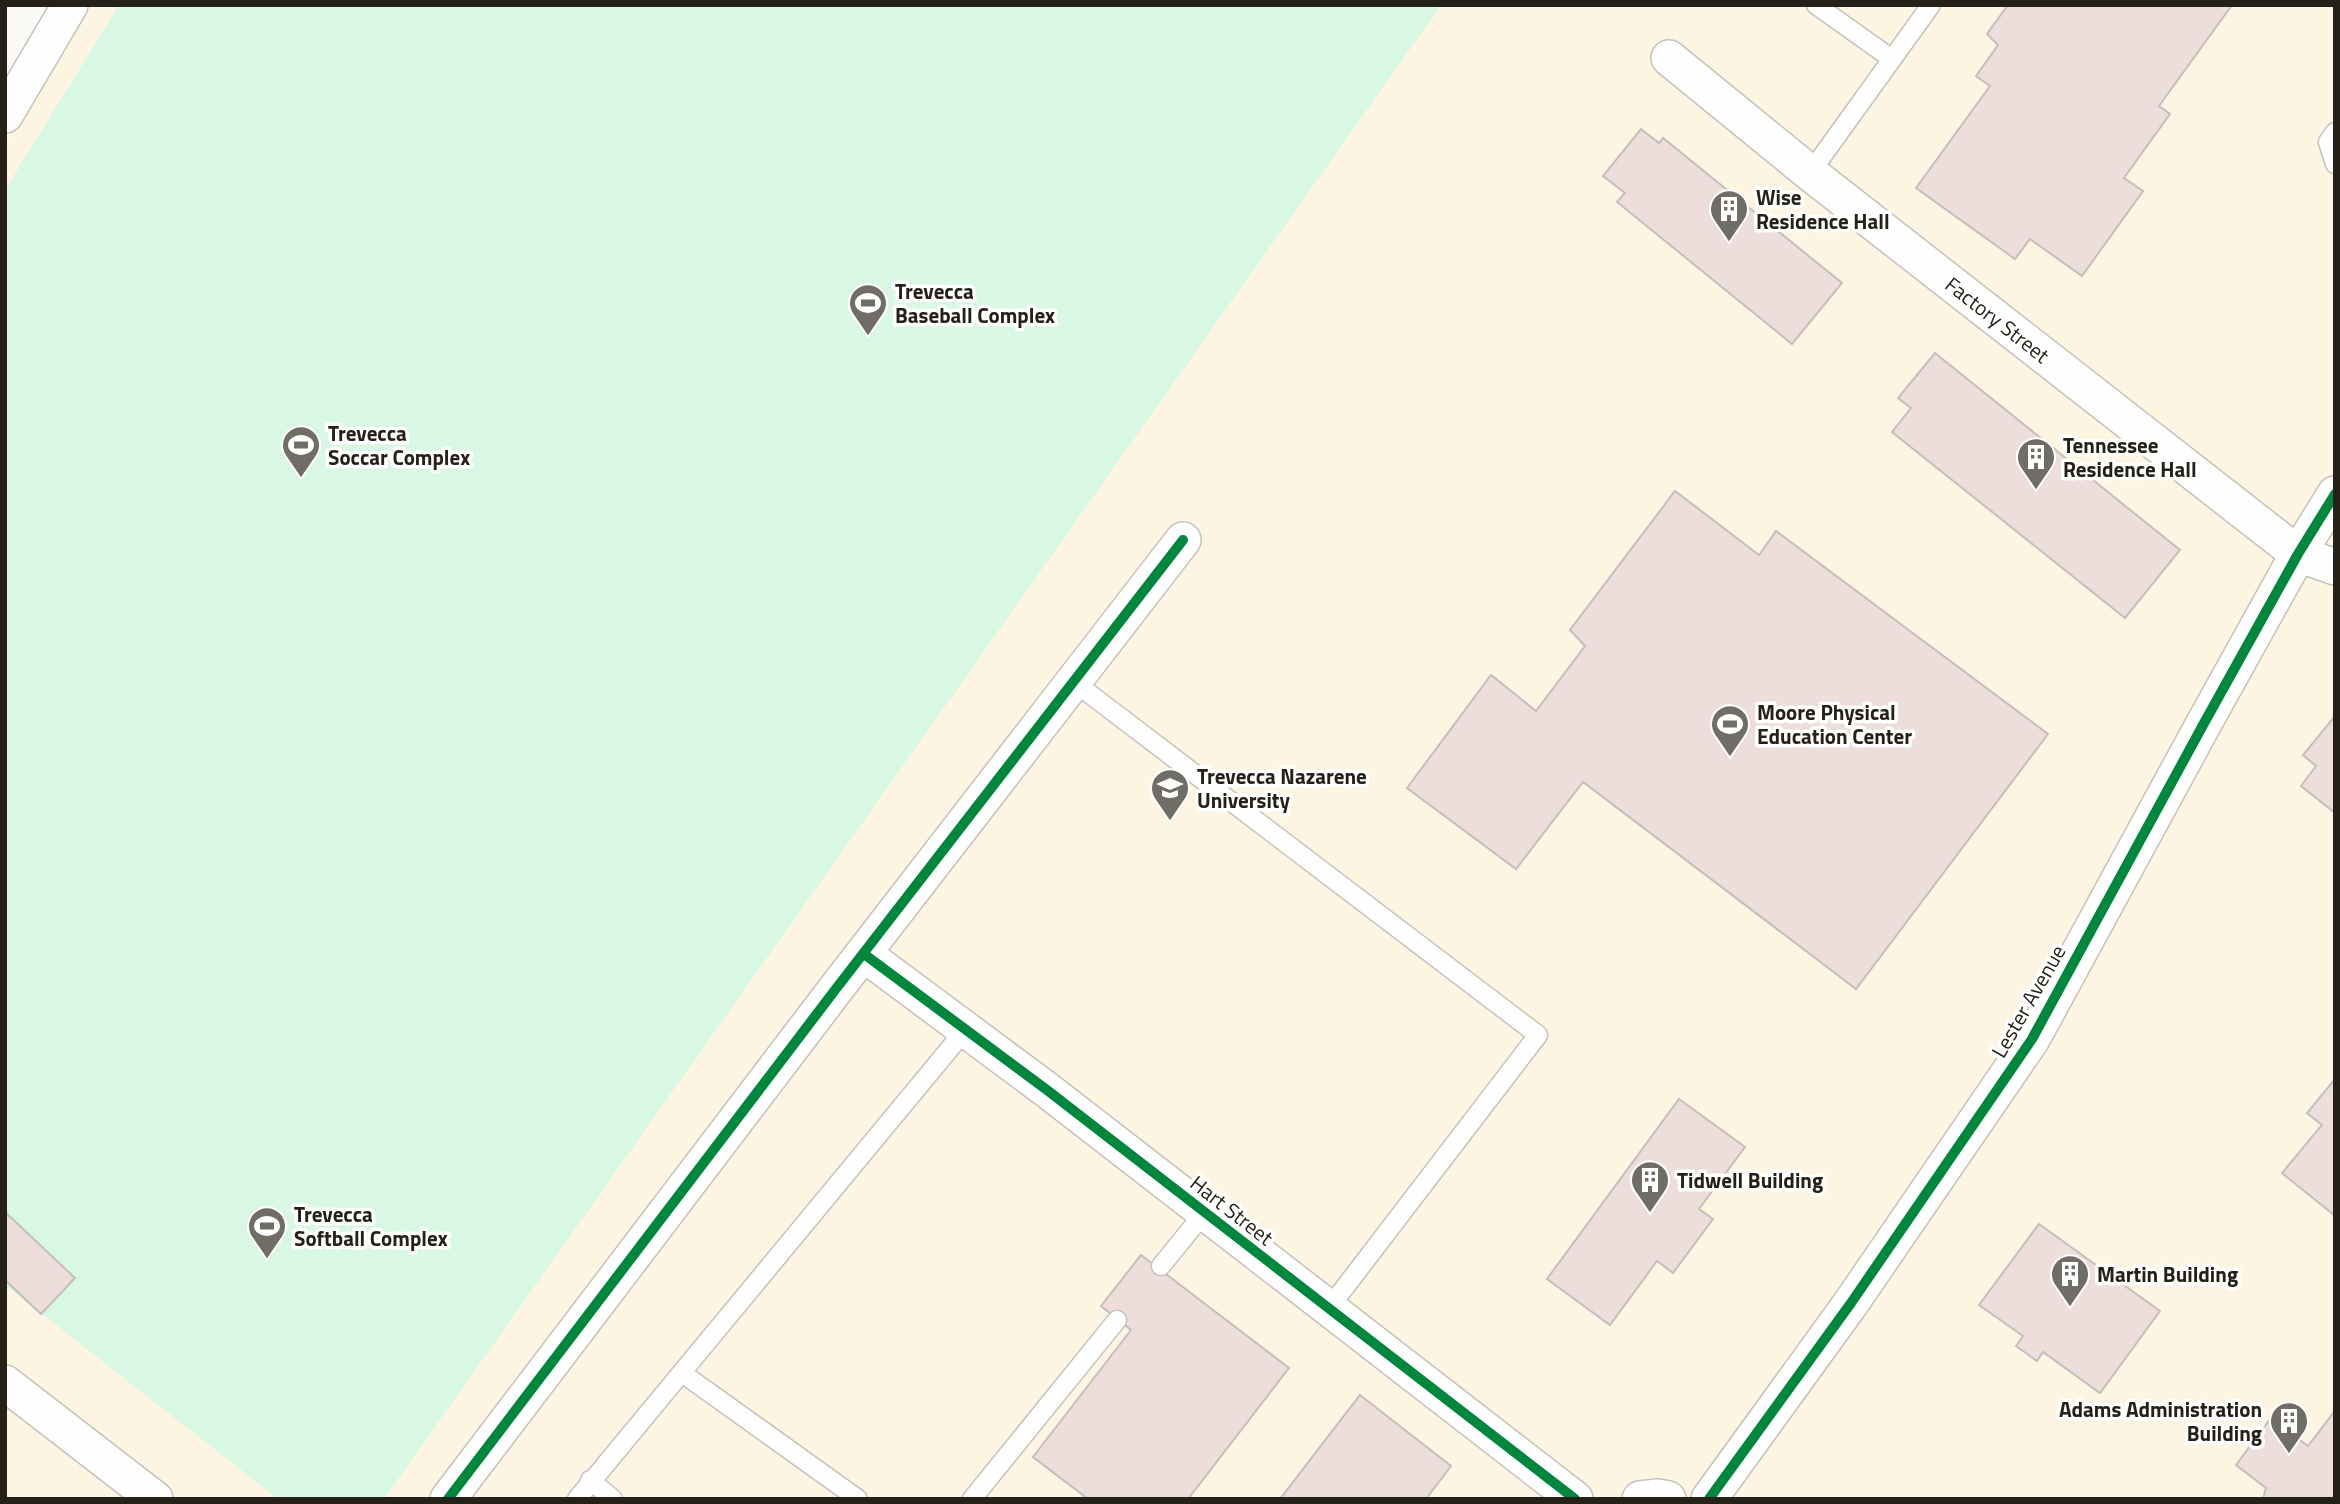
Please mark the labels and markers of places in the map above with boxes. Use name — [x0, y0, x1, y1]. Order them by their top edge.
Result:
place label: Wise Residence Hall — [1756, 181, 1890, 237]
building icon: Wise Residence Hall — [1708, 188, 1750, 243]
place label: Trevecca Baseball Complex — [895, 275, 1055, 331]
sports icon: Trevecca Baseball Complex — [847, 282, 889, 337]
place label: Trevecca Soccar Complex — [328, 417, 470, 473]
sports icon: Trevecca Soccar Complex — [280, 424, 322, 479]
place label: Tennessee Residence Hall — [2063, 429, 2197, 485]
building icon: Tennessee Residence Hall — [2015, 436, 2057, 491]
place label: Moore Physical Education Center — [1757, 696, 1912, 752]
sports icon: Moore Physical Education Center — [1709, 703, 1751, 758]
place label: Trevecca Nazarene University — [1197, 760, 1367, 816]
school or university icon: Trevecca Nazarene University — [1149, 767, 1191, 822]
building icon: Tidwell Building — [1629, 1159, 1671, 1214]
place label: Tidwell Building — [1677, 1164, 1823, 1196]
place label: Trevecca Softball Complex — [294, 1198, 448, 1254]
sports icon: Trevecca Softball Complex — [246, 1205, 288, 1260]
building icon: Martin Building — [2049, 1253, 2091, 1308]
place label: Martin Building — [2097, 1258, 2238, 1290]
place label: Adams Administration Building — [2059, 1393, 2262, 1449]
building icon: Adams Administration Building — [2268, 1400, 2310, 1455]

